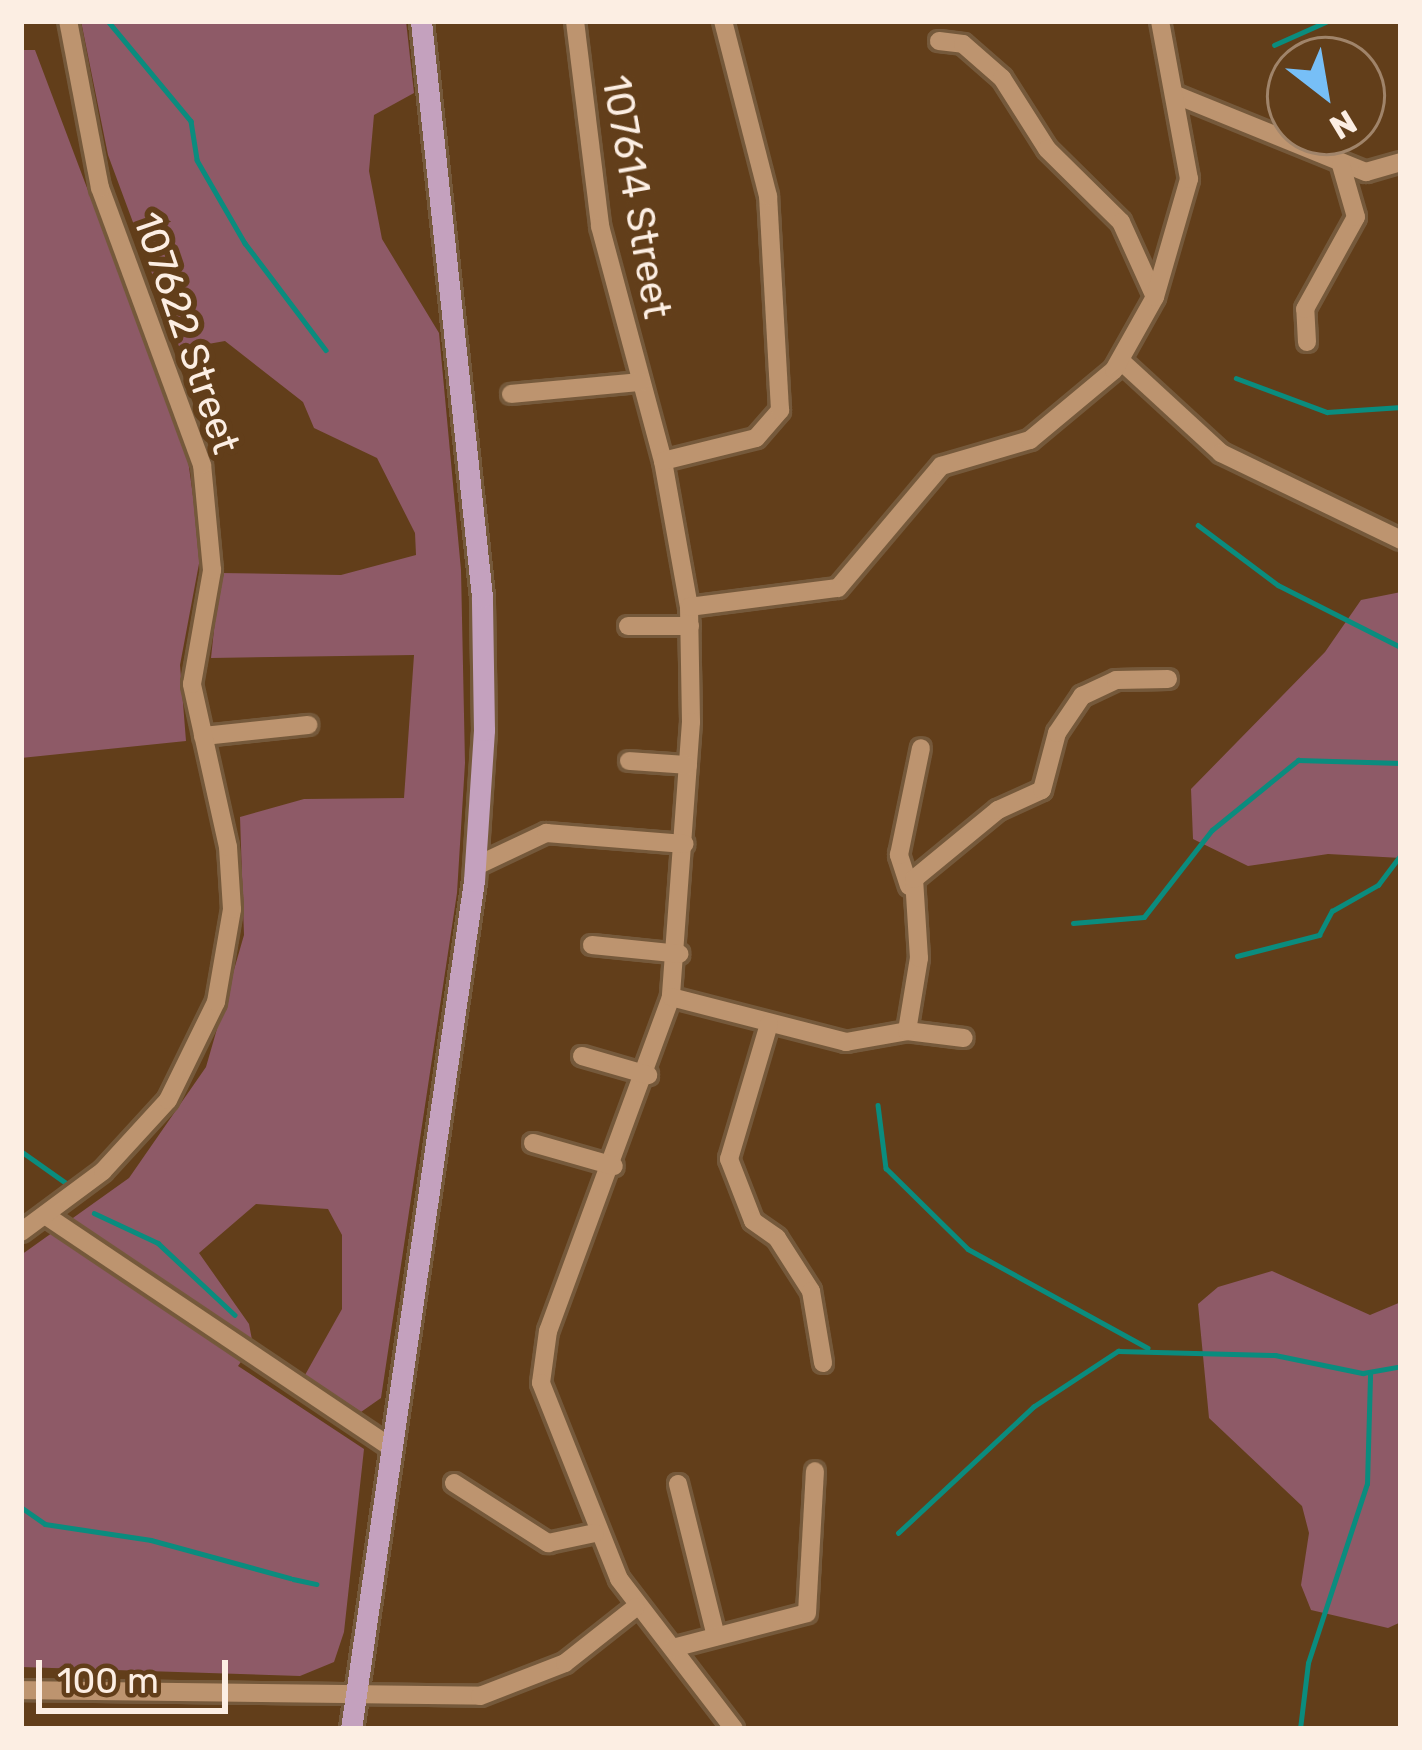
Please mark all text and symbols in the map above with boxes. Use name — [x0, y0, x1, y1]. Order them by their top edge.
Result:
north arrow — [1266, 36, 1386, 156]
street label: 107614 Street — [592, 72, 680, 322]
text: N — [1323, 102, 1363, 148]
street label: 107622 Street — [123, 206, 249, 460]
scale bar — [42, 1636, 234, 1710]
text: 100 m — [57, 1659, 159, 1702]

